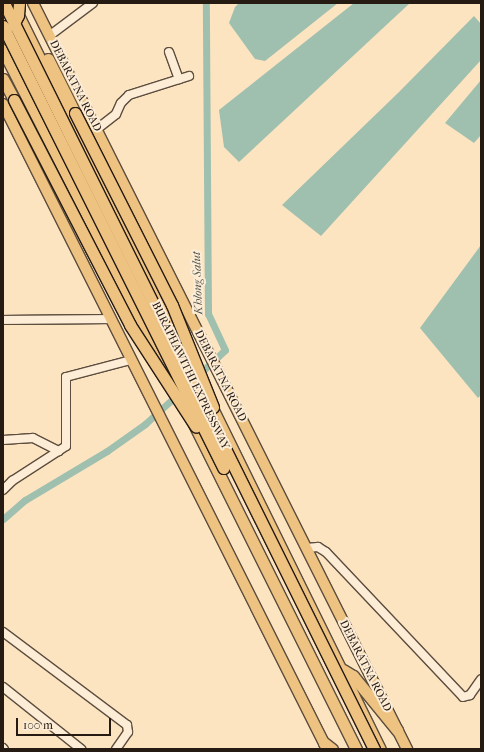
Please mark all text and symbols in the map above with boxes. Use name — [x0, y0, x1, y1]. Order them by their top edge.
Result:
street label: DEBARATNA ROAD — [46, 38, 104, 134]
water label: Khlong Salut — [190, 251, 206, 315]
street label: BURAPHAWITHI EXPRESSWAY — [148, 300, 232, 452]
street label: DEBARATNA ROAD — [191, 328, 249, 424]
street label: DEBARATNA ROAD — [336, 618, 394, 714]
scale bar — [18, 710, 113, 736]
text: 100 m — [23, 718, 53, 732]

